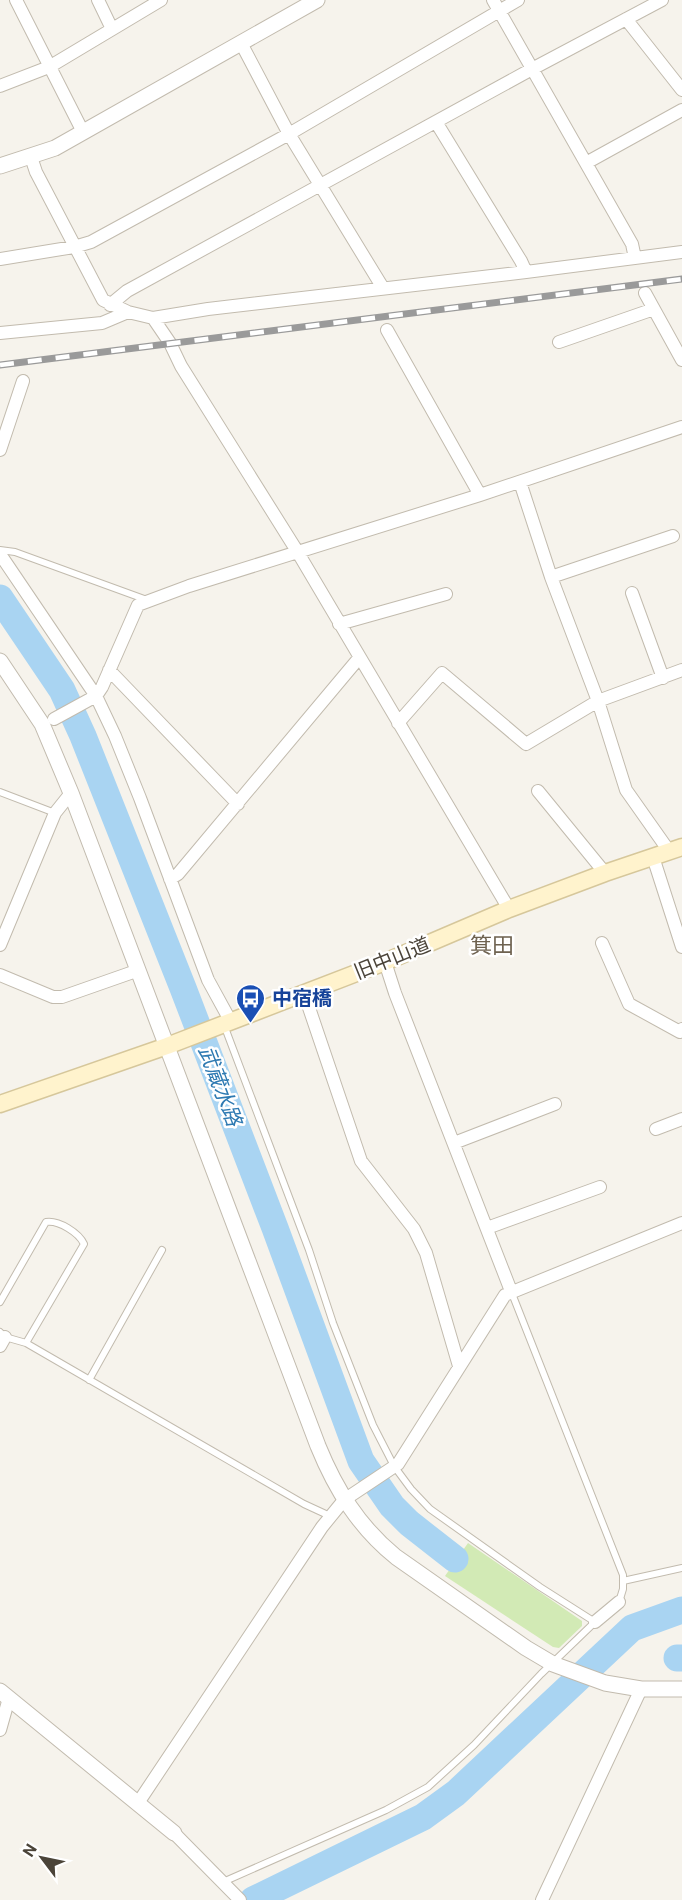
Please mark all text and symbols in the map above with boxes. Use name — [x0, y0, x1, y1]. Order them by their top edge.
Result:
street label: 旧中山道 — [350, 932, 434, 984]
district label: 箕田 — [470, 933, 514, 958]
bus stop icon: 中宿橋 — [235, 982, 267, 1024]
place label: 中宿橋 — [272, 986, 332, 1010]
water label: 武蔵水路 — [194, 1042, 247, 1131]
north arrow — [12, 1828, 72, 1888]
text: N — [19, 1840, 41, 1860]

